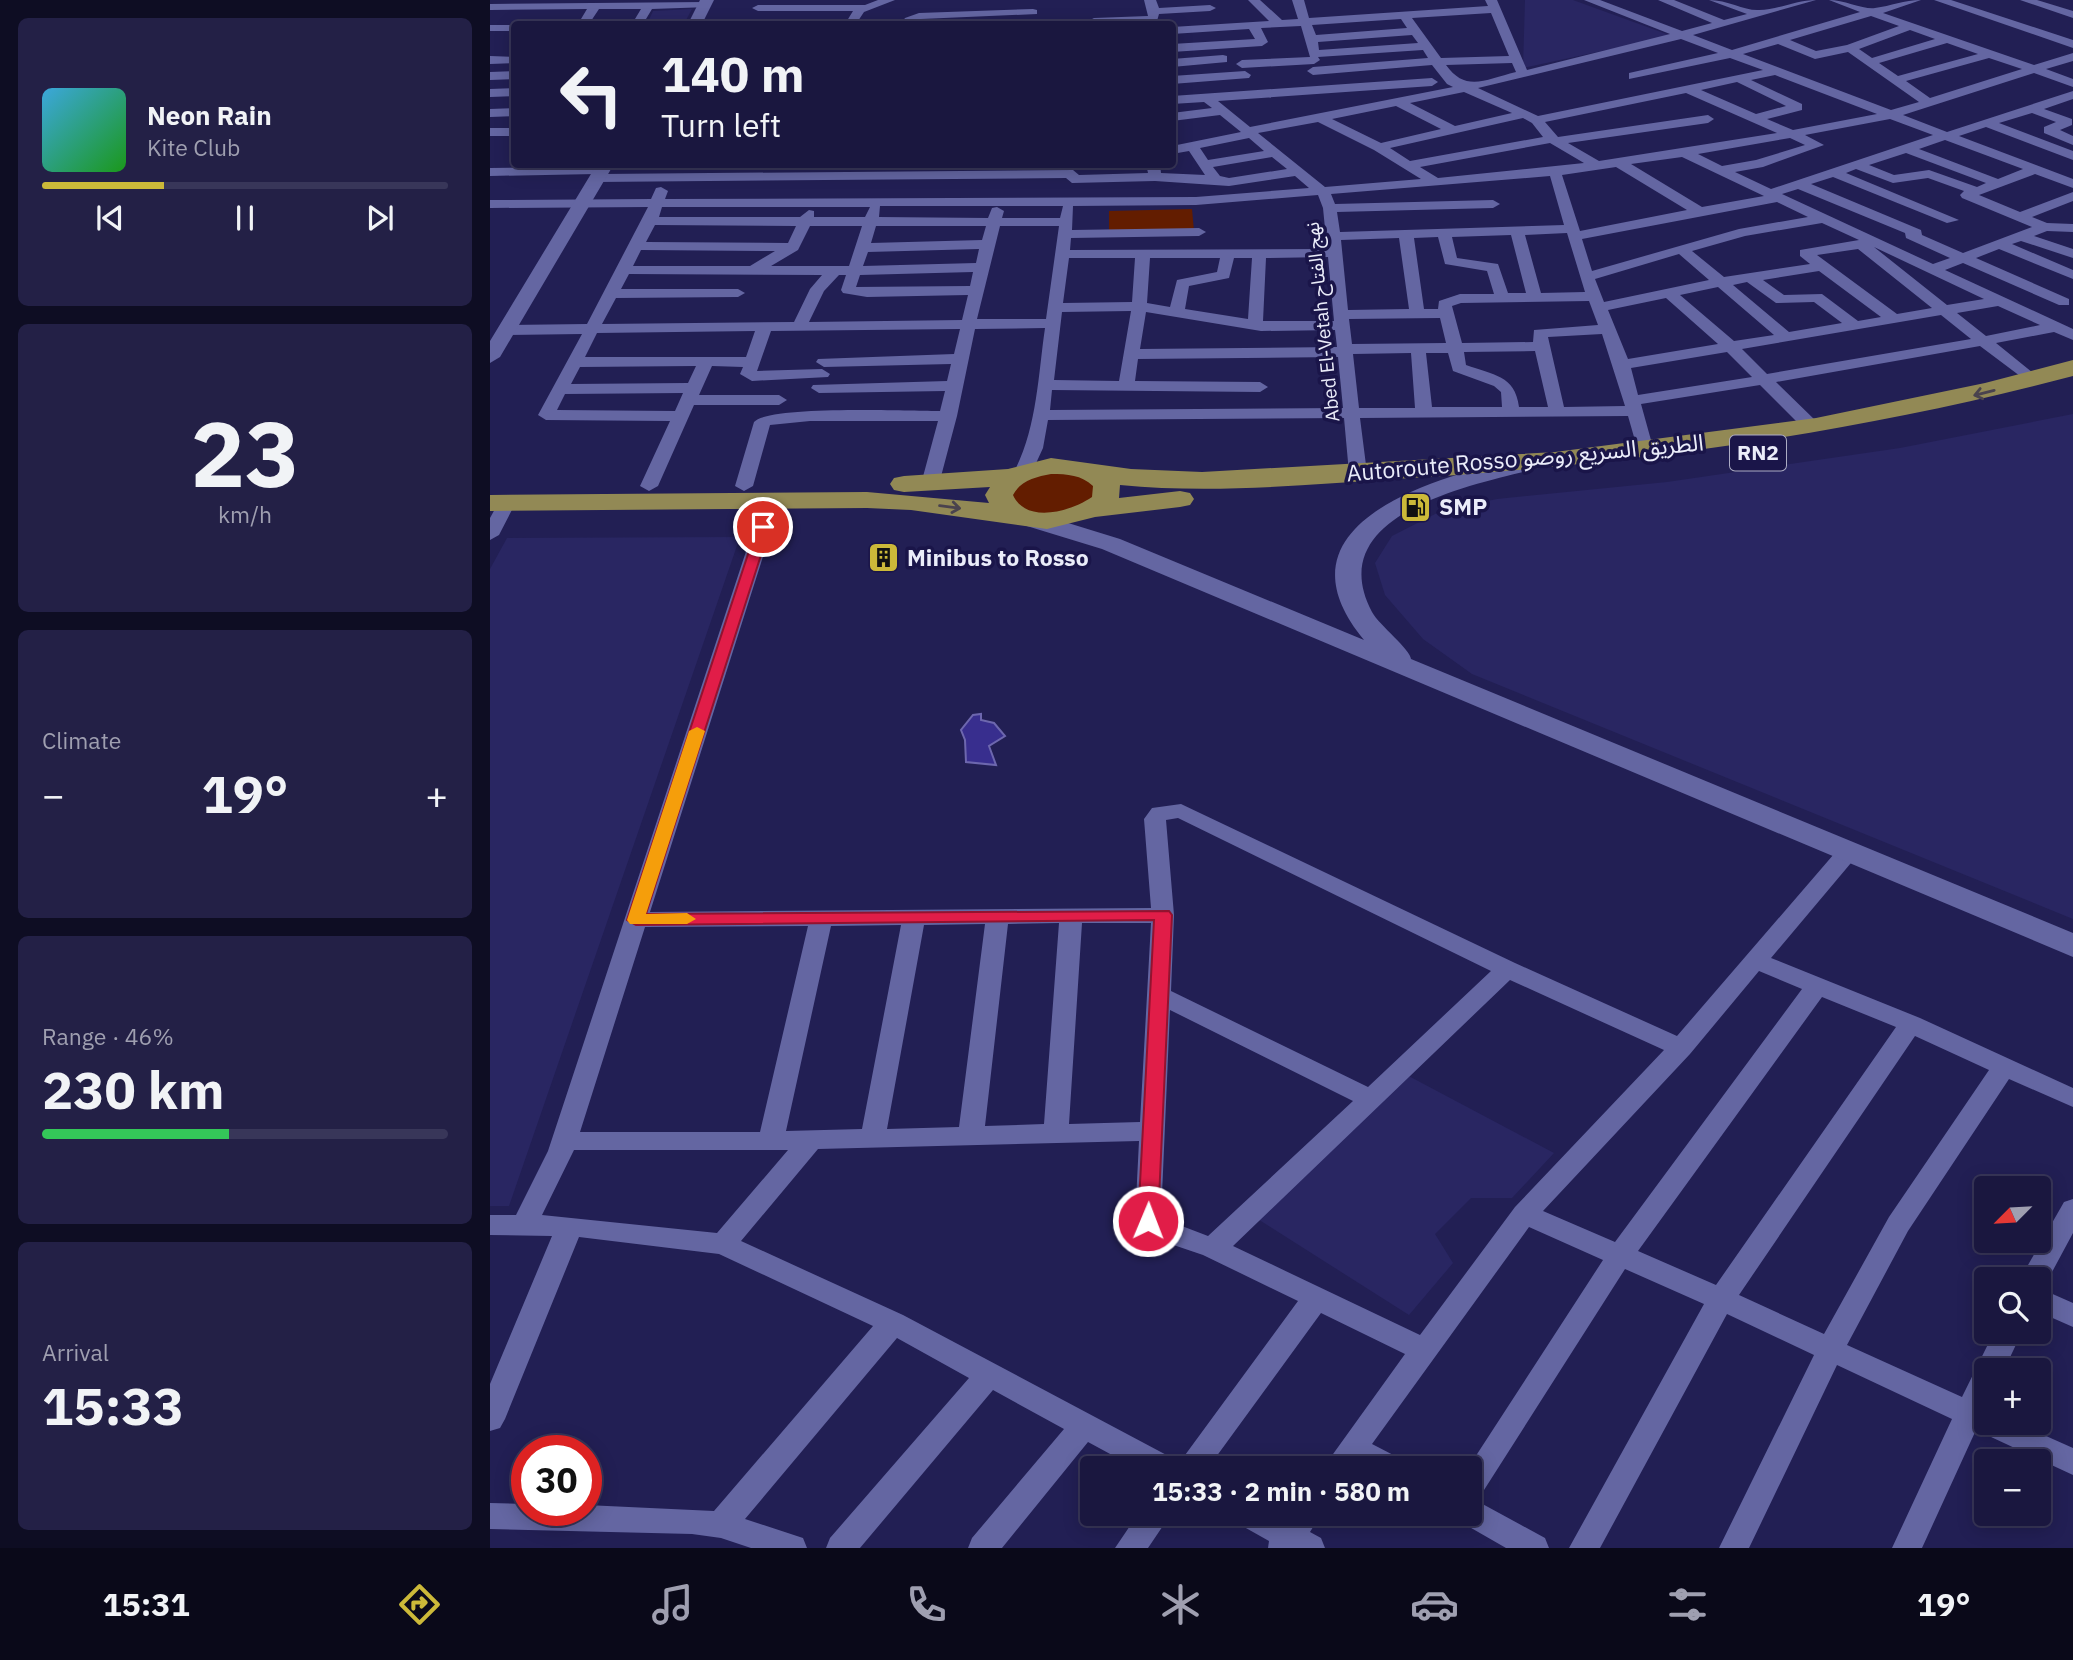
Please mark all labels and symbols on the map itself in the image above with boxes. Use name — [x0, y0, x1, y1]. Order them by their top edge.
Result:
street label: Abed El-Vetah نهج الفتاح — [1300, 220, 1347, 423]
one-way arrow — [1973, 387, 1995, 400]
street label: Autoroute Rosso الطريق السريع روصو — [1345, 426, 1705, 491]
road number: RN2 — [1730, 435, 1786, 470]
fuel station icon: SMP — [1399, 490, 1433, 524]
place label: SMP — [1439, 491, 1487, 521]
pin — [733, 497, 793, 557]
one-way arrow — [938, 500, 961, 513]
building icon: Minibus to Rosso — [867, 541, 901, 575]
place label: Minibus to Rosso — [907, 542, 1089, 572]
north arrow — [1974, 1176, 2051, 1253]
position arrow — [1111, 1184, 1185, 1258]
speed limit sign: 30 — [511, 1435, 602, 1526]

